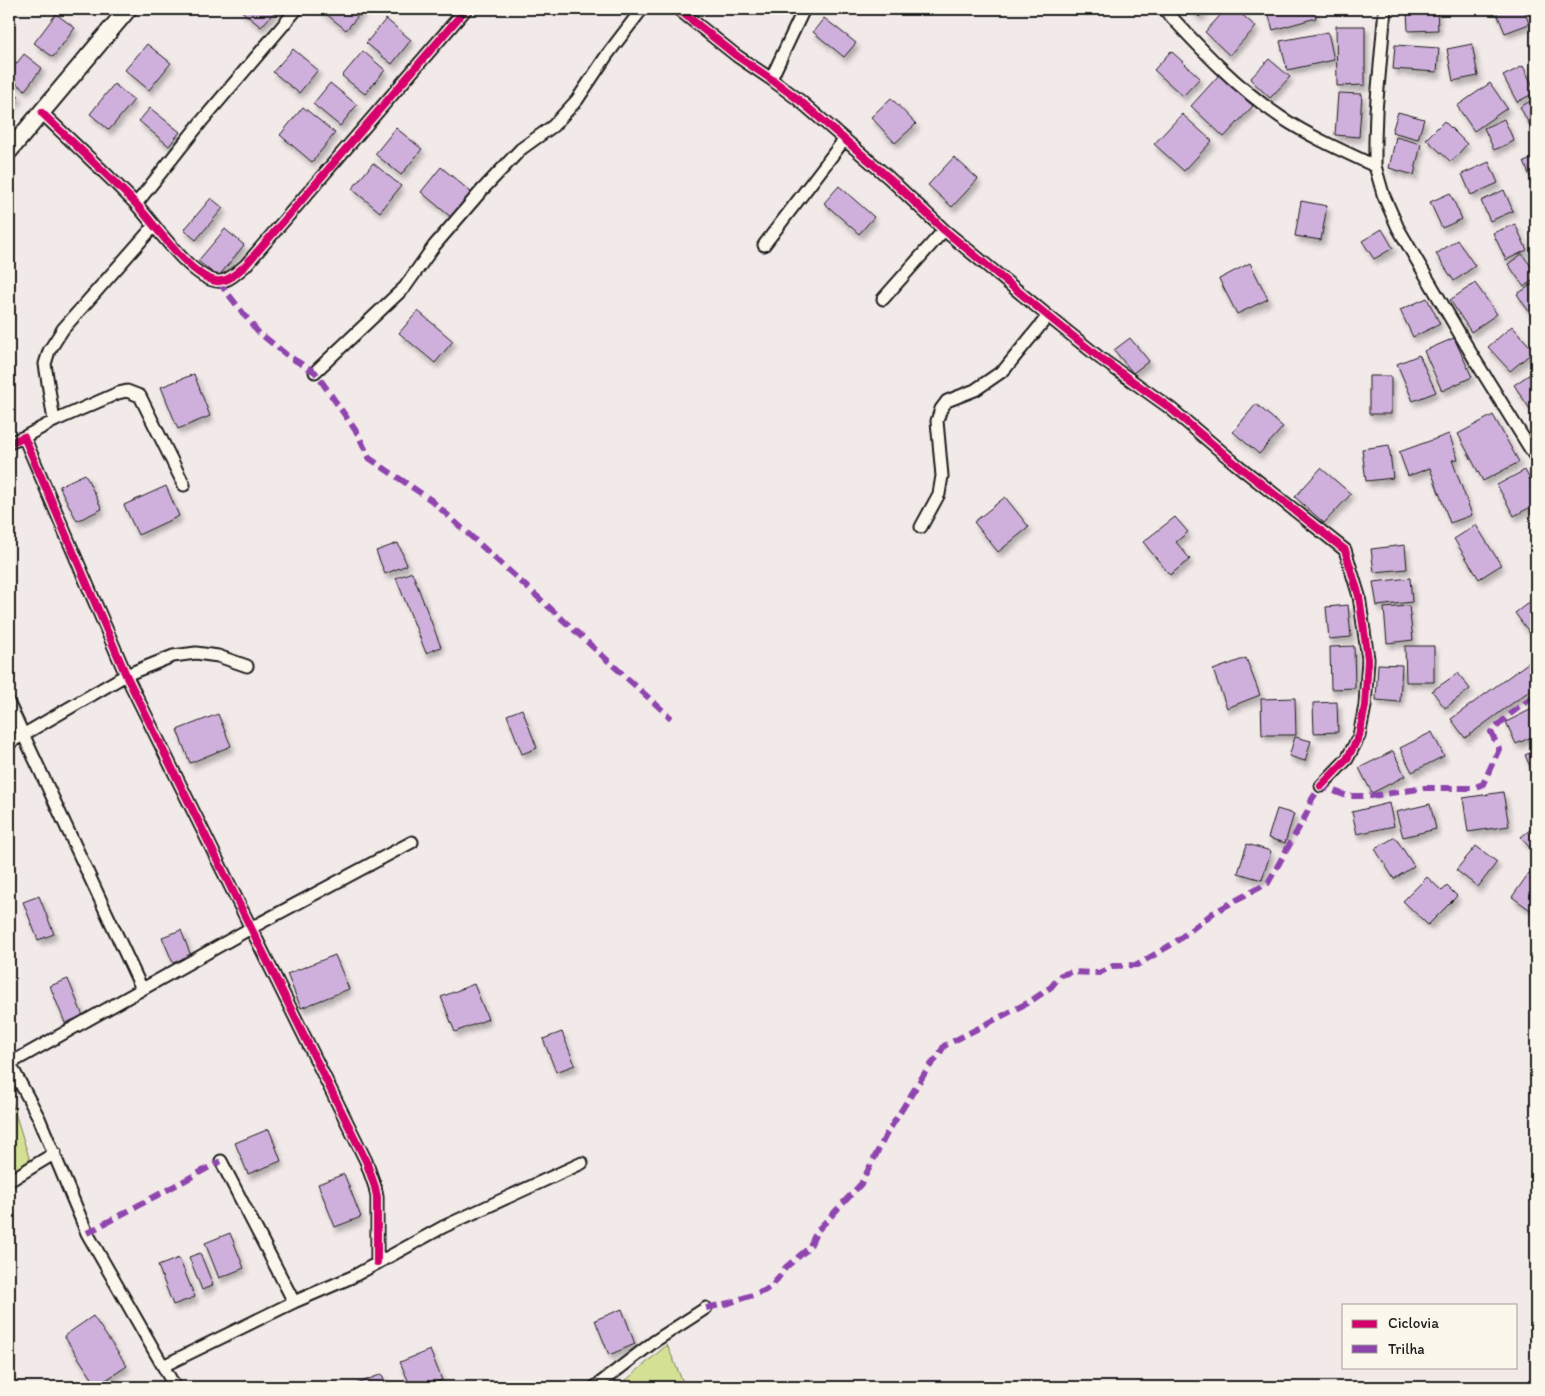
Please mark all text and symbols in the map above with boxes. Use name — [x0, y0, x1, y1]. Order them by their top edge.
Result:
legend — [1342, 1304, 1518, 1368]
text: Ciclovia — [1388, 1314, 1439, 1332]
text: Trilha — [1388, 1340, 1425, 1358]

